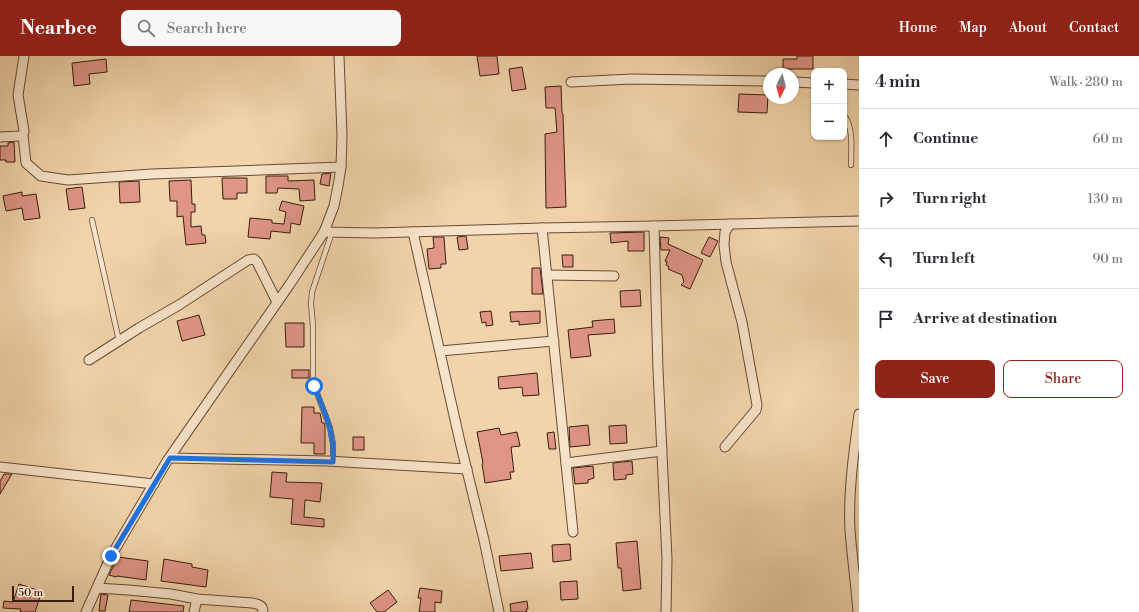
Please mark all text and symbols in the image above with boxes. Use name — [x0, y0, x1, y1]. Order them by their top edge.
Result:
search box — [121, 10, 401, 46]
text: Nearbee — [20, 16, 97, 40]
icon: search — [135, 17, 157, 39]
text: Search here — [167, 19, 247, 38]
text: Home — [899, 19, 937, 37]
text: Map — [959, 19, 987, 37]
text: About — [1009, 19, 1047, 37]
text: Contact — [1069, 19, 1119, 37]
north arrow — [763, 68, 799, 104]
map controls — [811, 68, 847, 140]
button: + — [811, 68, 847, 104]
text: 4 min — [875, 71, 920, 93]
text: Walk · 280 m — [1049, 74, 1123, 90]
button: − — [811, 104, 847, 140]
icon: ahead — [875, 128, 897, 150]
text: Continue — [913, 129, 978, 148]
text: 60 m — [1092, 131, 1123, 147]
icon: right — [875, 188, 897, 210]
text: Turn right — [913, 189, 987, 208]
text: 130 m — [1088, 191, 1123, 207]
icon: left — [875, 248, 897, 270]
text: Turn left — [913, 249, 975, 268]
text: 90 m — [1092, 251, 1123, 267]
icon: arrive — [875, 308, 897, 330]
text: Arrive at destination — [913, 309, 1057, 328]
button: Save — [875, 360, 995, 398]
button: Share — [1003, 360, 1123, 398]
route start — [305, 377, 323, 395]
route end — [102, 547, 120, 565]
scale bar — [12, 584, 74, 603]
text: 50 m — [18, 586, 43, 600]

